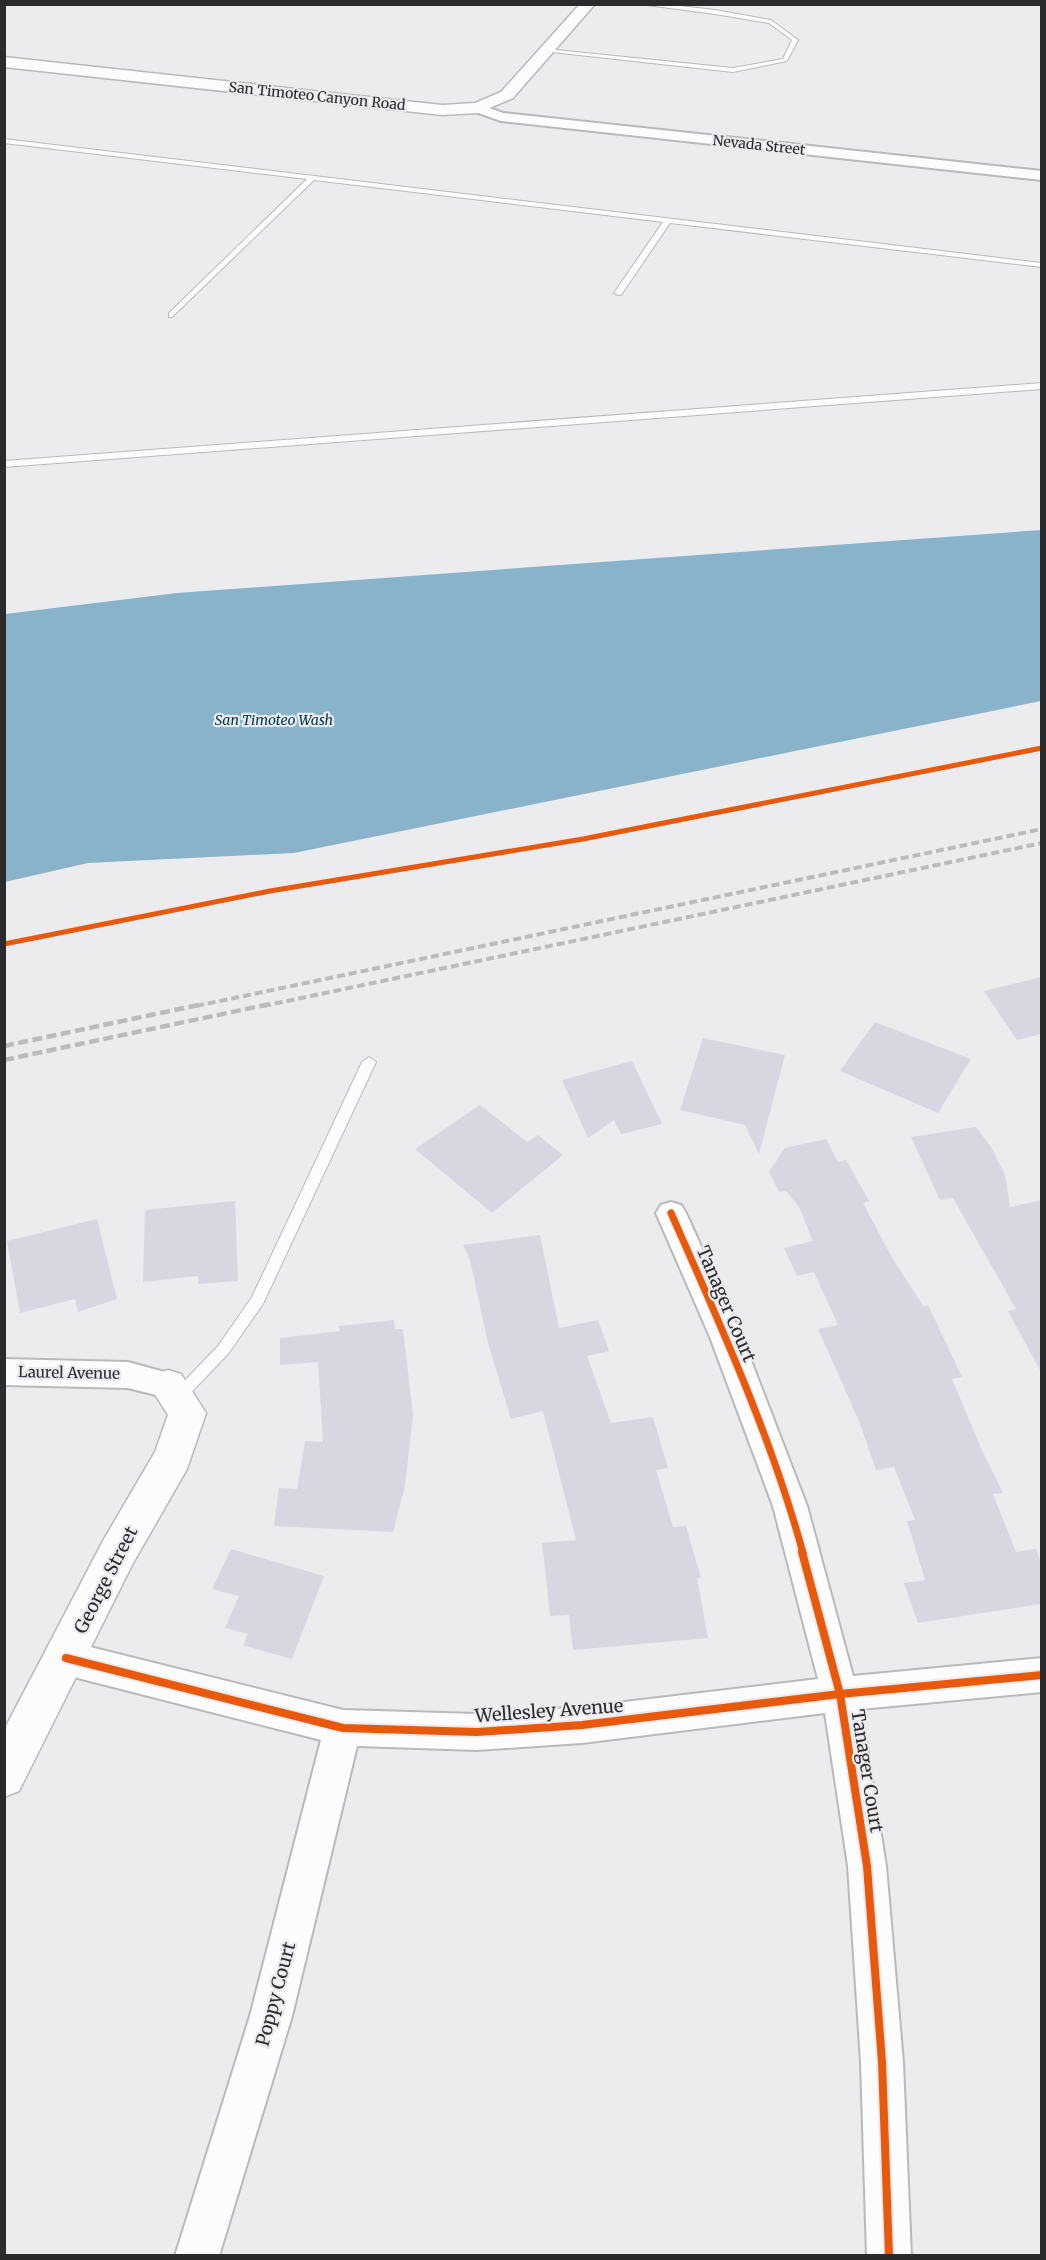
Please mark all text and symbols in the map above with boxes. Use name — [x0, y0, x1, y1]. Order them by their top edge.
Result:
street label: San Timoteo Canyon Road — [228, 78, 407, 114]
street label: Nevada Street — [712, 131, 807, 159]
water label: San Timoteo Wash — [215, 711, 333, 729]
street label: Tanager Court — [692, 1242, 761, 1365]
street label: Laurel Avenue — [18, 1362, 120, 1383]
street label: George Street — [69, 1522, 142, 1637]
street label: Wellesley Avenue — [473, 1694, 624, 1727]
street label: Tanager Court — [846, 1708, 889, 1834]
street label: Poppy Court — [251, 1939, 300, 2049]

